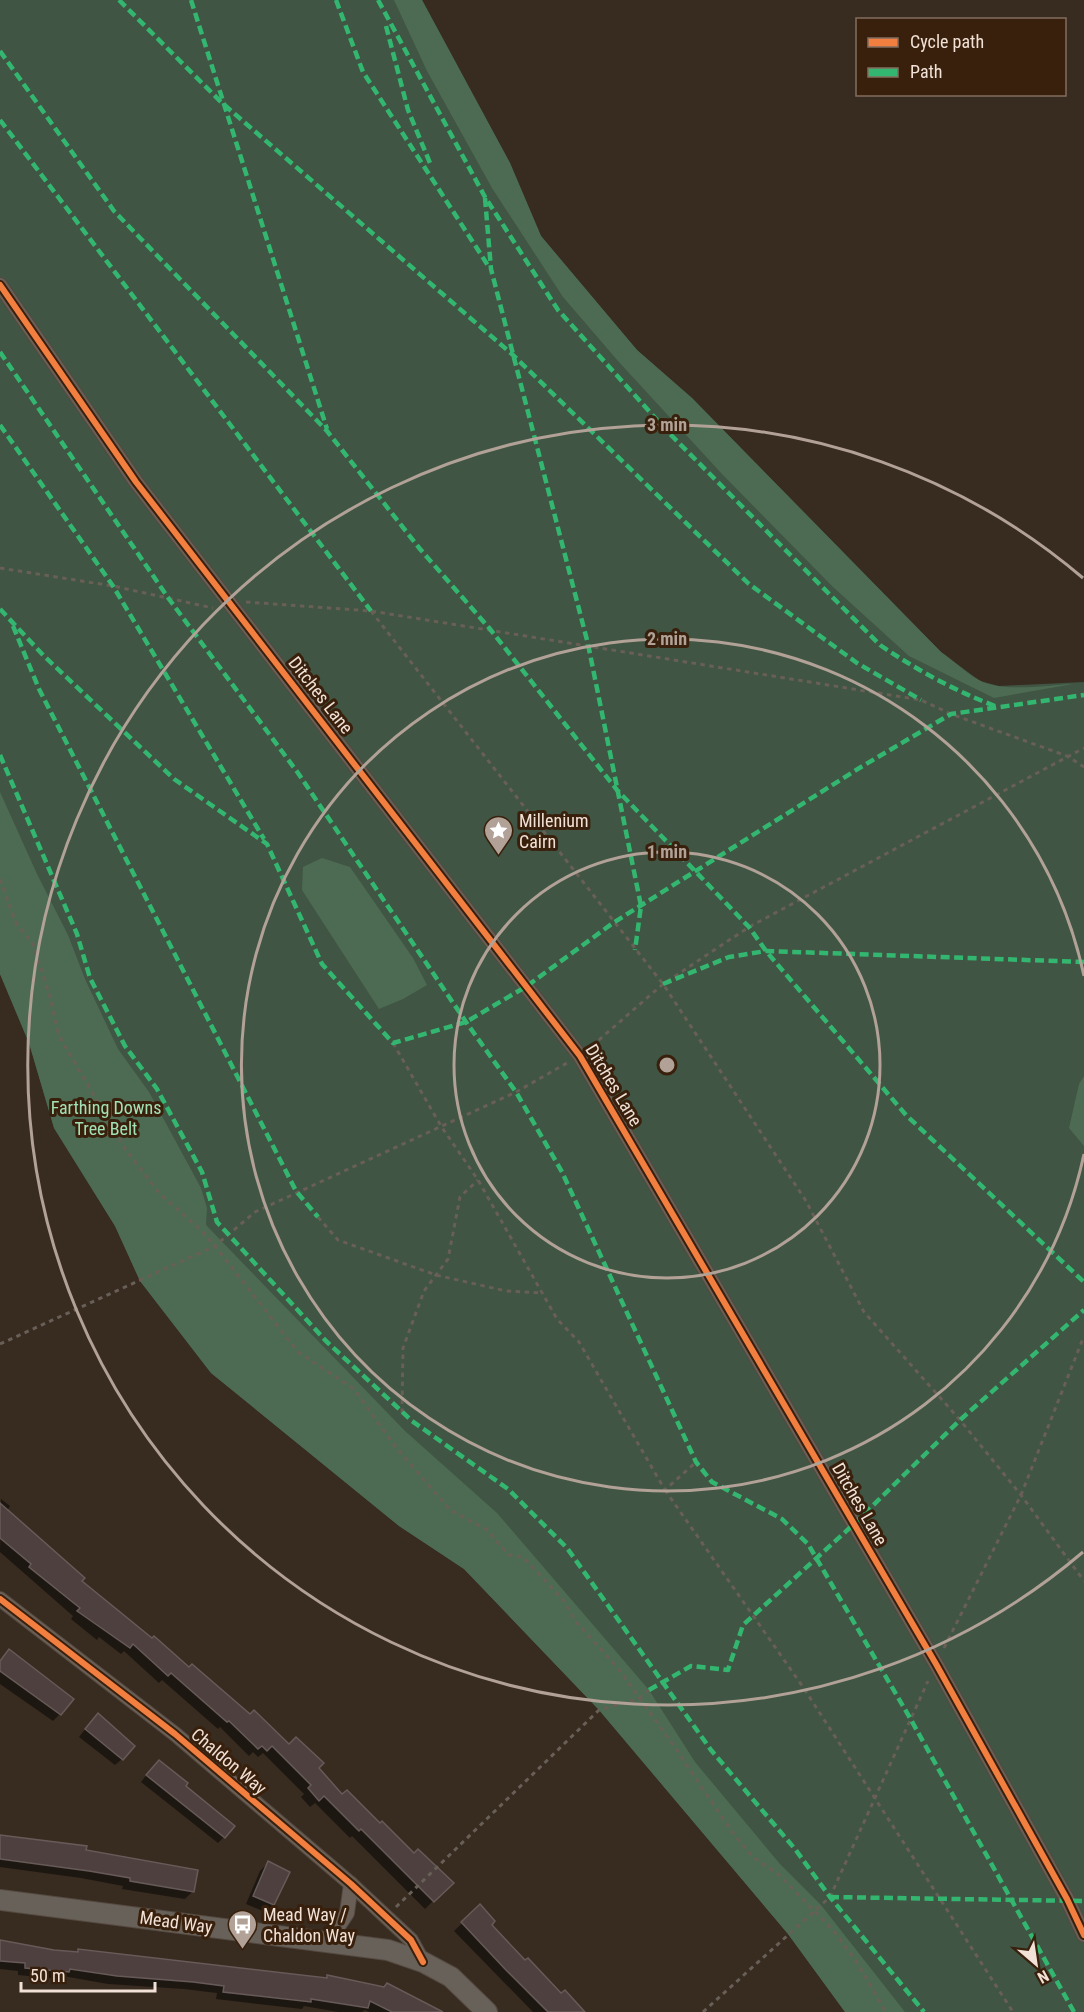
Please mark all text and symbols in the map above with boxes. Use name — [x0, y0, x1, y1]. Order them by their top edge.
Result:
legend — [856, 18, 1066, 96]
text: Cycle path — [910, 31, 984, 52]
text: Path — [910, 61, 943, 82]
text: 3 min — [647, 414, 687, 435]
text: 2 min — [647, 628, 687, 649]
street label: Ditches Lane — [284, 652, 358, 738]
place label: Millenium Cairn — [519, 810, 589, 852]
place icon: Millenium Cairn — [482, 814, 514, 856]
text: 1 min — [647, 841, 687, 862]
street label: Ditches Lane — [581, 1040, 647, 1130]
centre of rings — [657, 1055, 677, 1075]
park label: Farthing Downs Tree Belt — [51, 1097, 161, 1139]
street label: Ditches Lane — [828, 1459, 892, 1549]
street label: Chaldon Way — [187, 1723, 271, 1799]
place label: Mead Way / Chaldon Way — [263, 1904, 355, 1946]
street label: Mead Way — [138, 1907, 214, 1938]
bus stop icon: Mead Way / Chaldon Way — [226, 1908, 258, 1950]
north arrow — [1006, 1934, 1066, 1994]
scale bar — [21, 1955, 154, 1993]
text: 50 m — [30, 1965, 65, 1986]
text: N — [1034, 1966, 1052, 1987]

